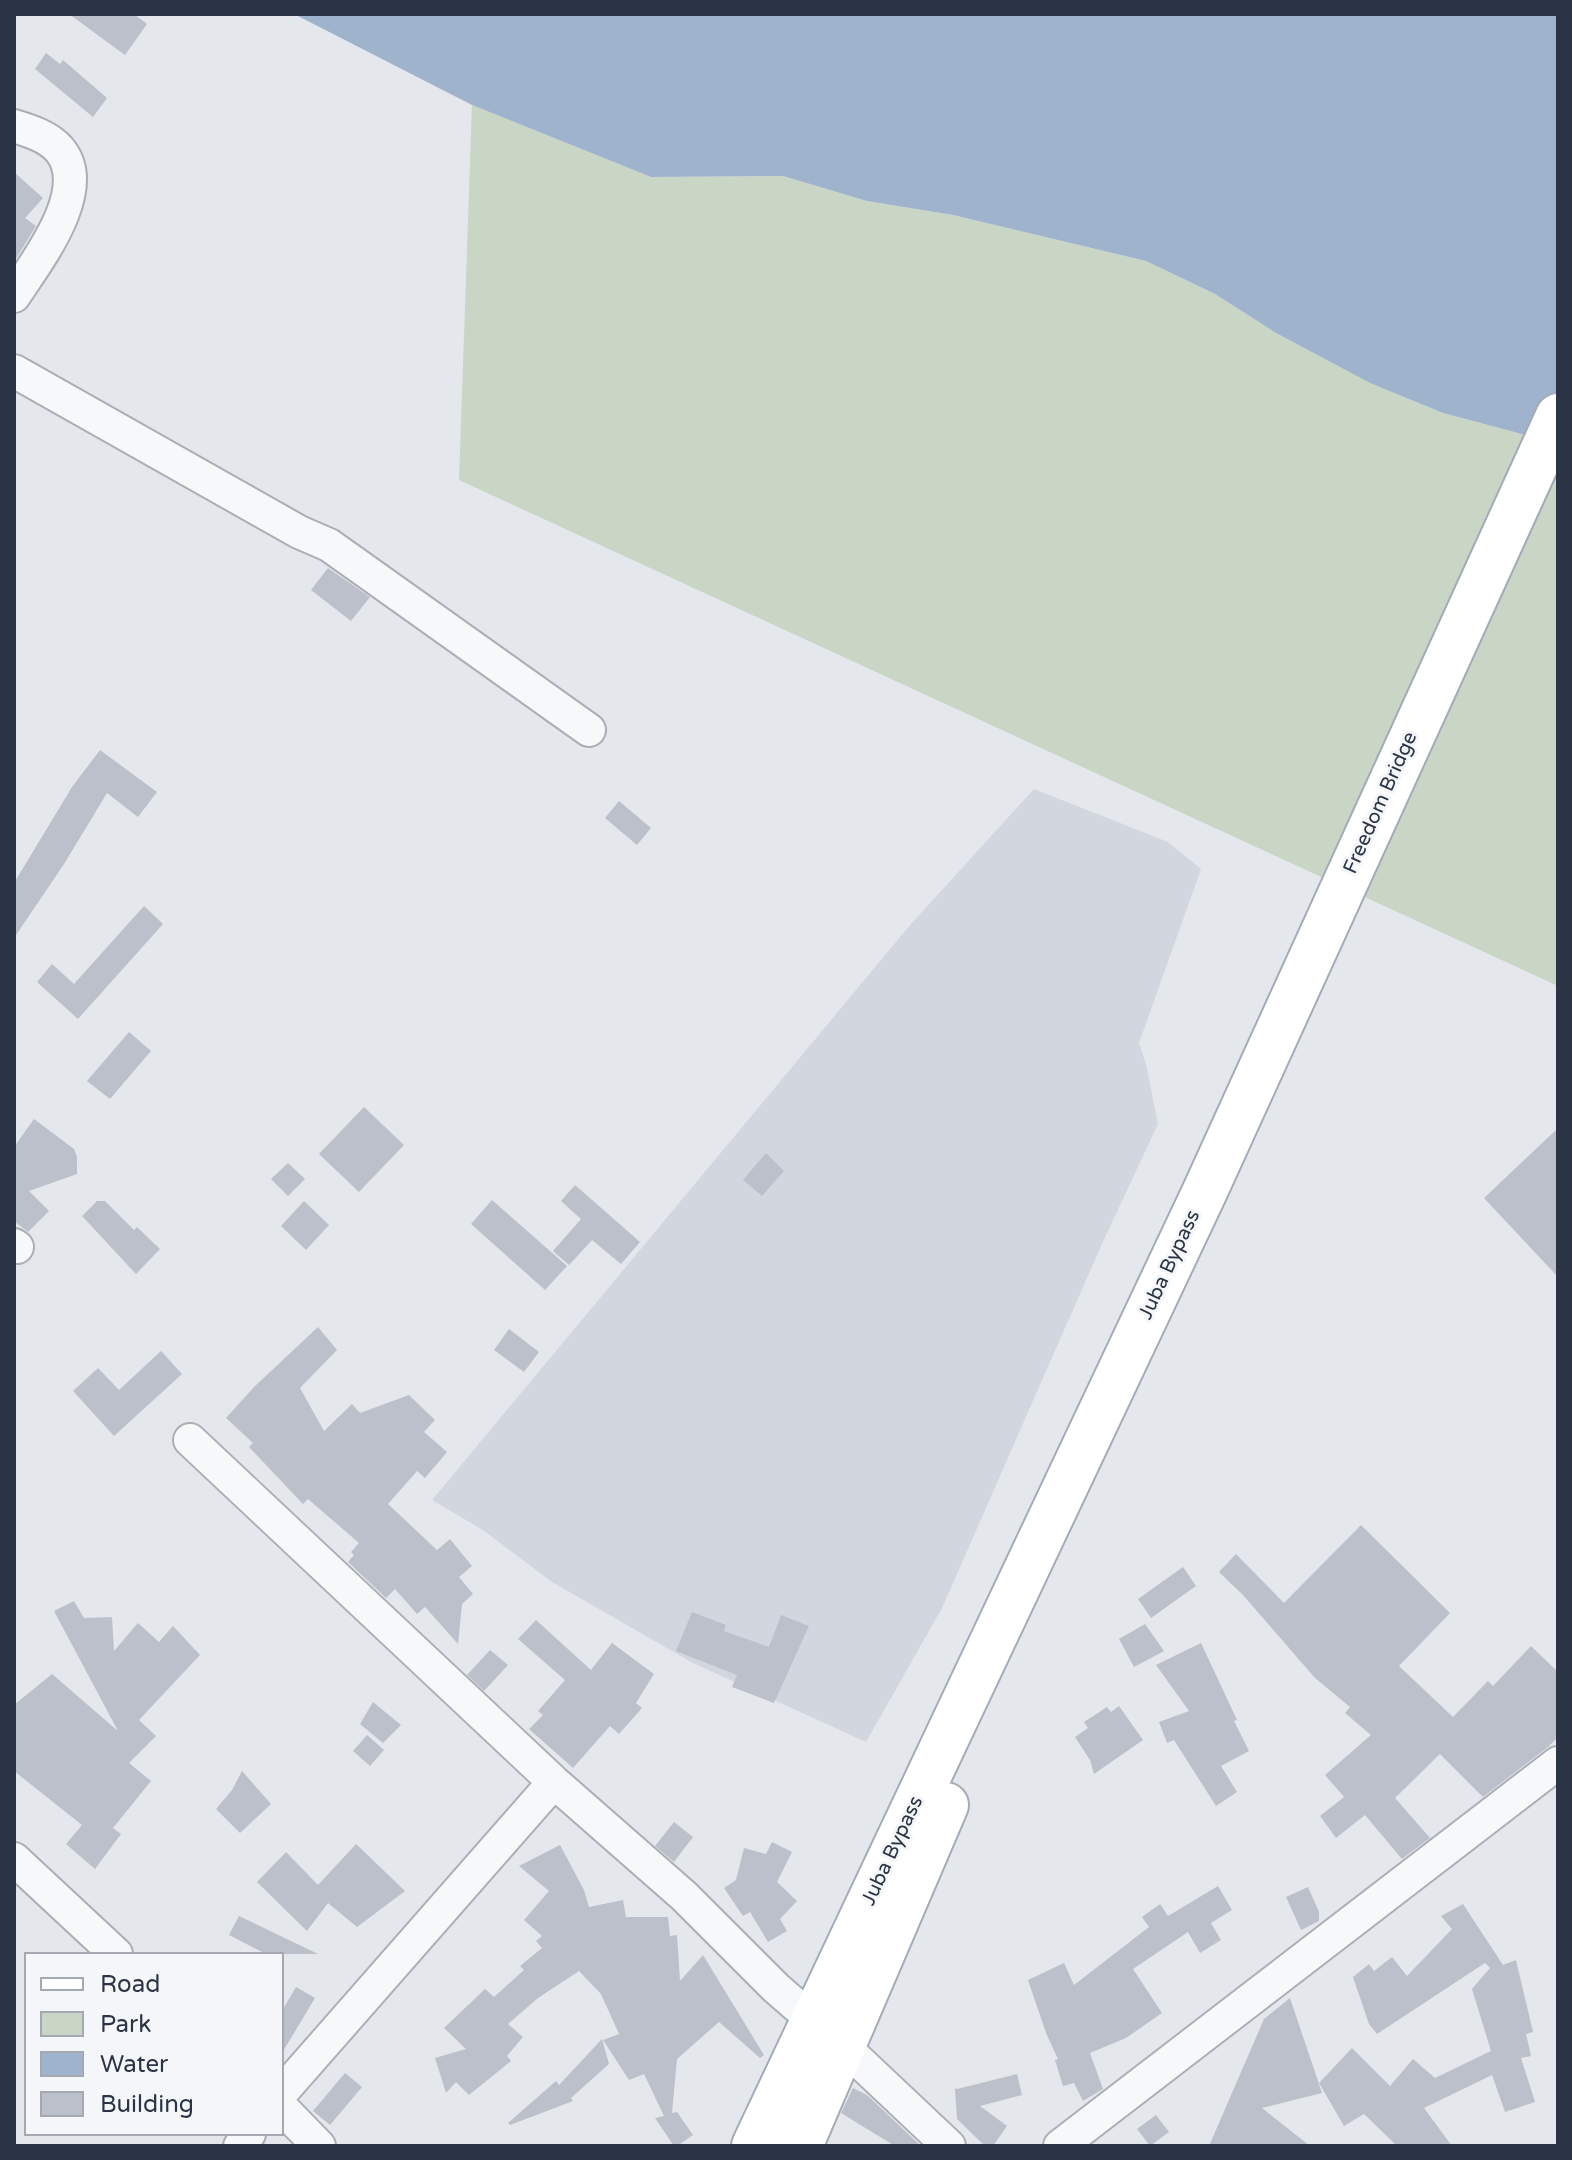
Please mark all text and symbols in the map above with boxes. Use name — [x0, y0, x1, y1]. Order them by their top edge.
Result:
street label: Freedom Bridge — [1339, 728, 1423, 878]
street label: Juba Bypass — [1134, 1206, 1206, 1324]
street label: Juba Bypass — [857, 1792, 929, 1910]
legend — [24, 1952, 284, 2136]
text: Road — [100, 1970, 160, 1999]
text: Park — [100, 2010, 151, 2039]
text: Water — [100, 2050, 168, 2079]
text: Building — [100, 2090, 194, 2119]

